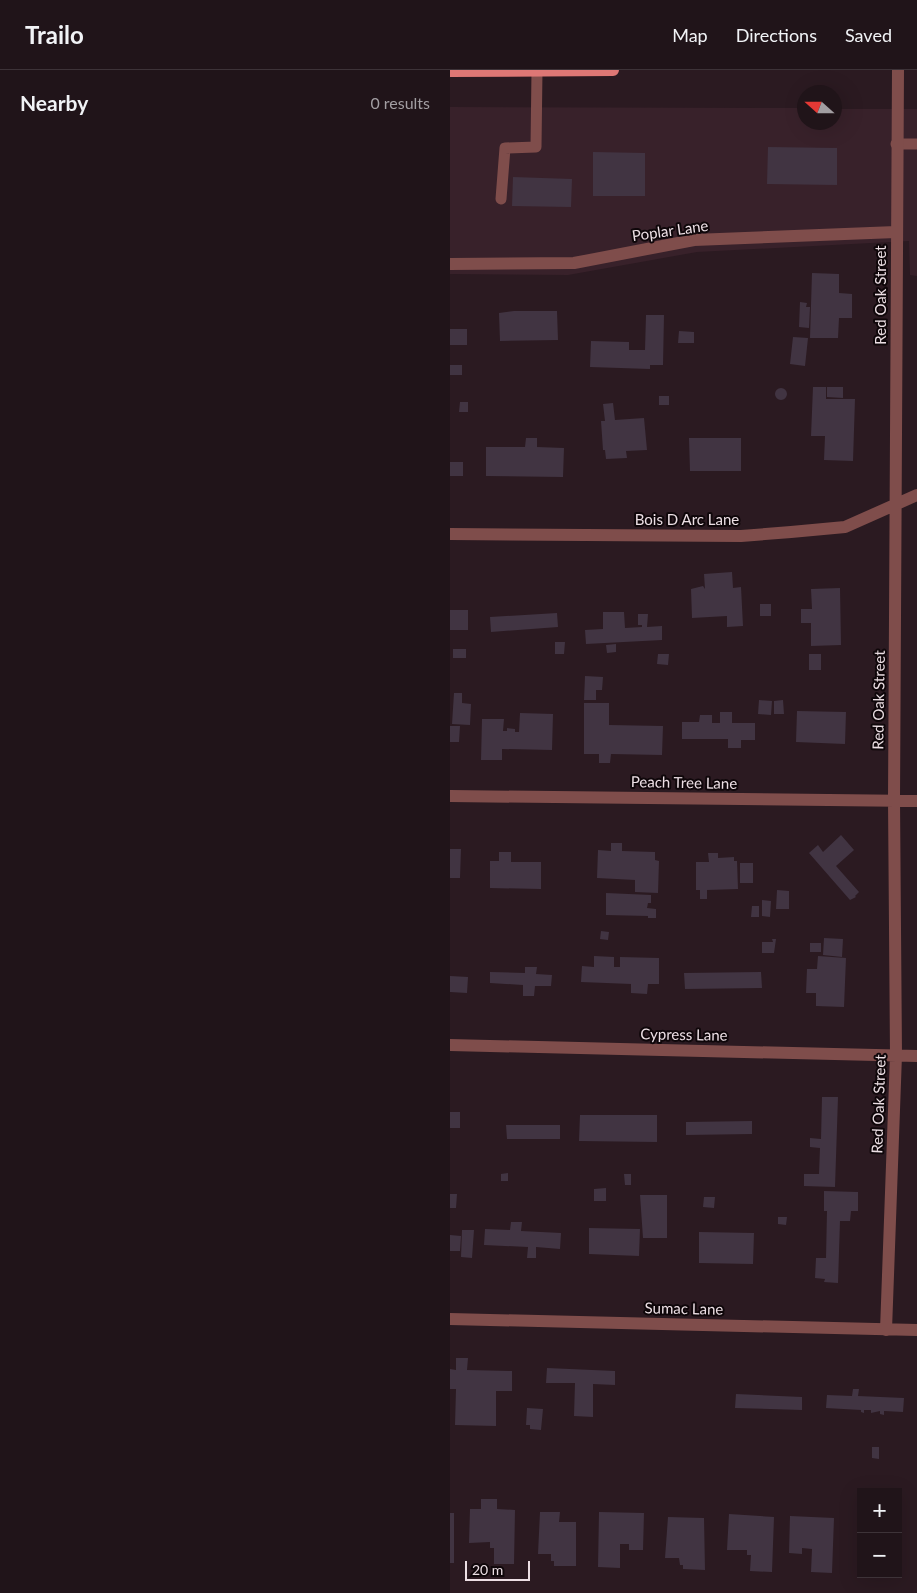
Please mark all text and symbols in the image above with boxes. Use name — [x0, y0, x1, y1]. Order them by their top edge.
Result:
text: Trailo — [25, 20, 84, 49]
text: Map — [672, 24, 708, 46]
text: Directions — [736, 24, 817, 46]
text: Saved — [845, 24, 892, 46]
north arrow — [797, 85, 842, 130]
text: Nearby — [20, 90, 88, 115]
text: 0 results — [370, 93, 430, 112]
street label: Poplar Lane — [631, 216, 709, 244]
street label: Red Oak Street — [871, 245, 889, 345]
street label: Bois D Arc Lane — [635, 510, 739, 528]
street label: Red Oak Street — [868, 650, 888, 750]
street label: Peach Tree Lane — [631, 772, 737, 792]
street label: Cypress Lane — [640, 1024, 728, 1044]
street label: Red Oak Street — [867, 1053, 889, 1154]
street label: Sumac Lane — [645, 1298, 724, 1318]
map controls — [857, 1488, 902, 1578]
button: + — [857, 1488, 902, 1533]
button: − — [857, 1533, 902, 1578]
scale bar — [465, 1558, 530, 1581]
text: 20 m — [472, 1561, 503, 1578]

